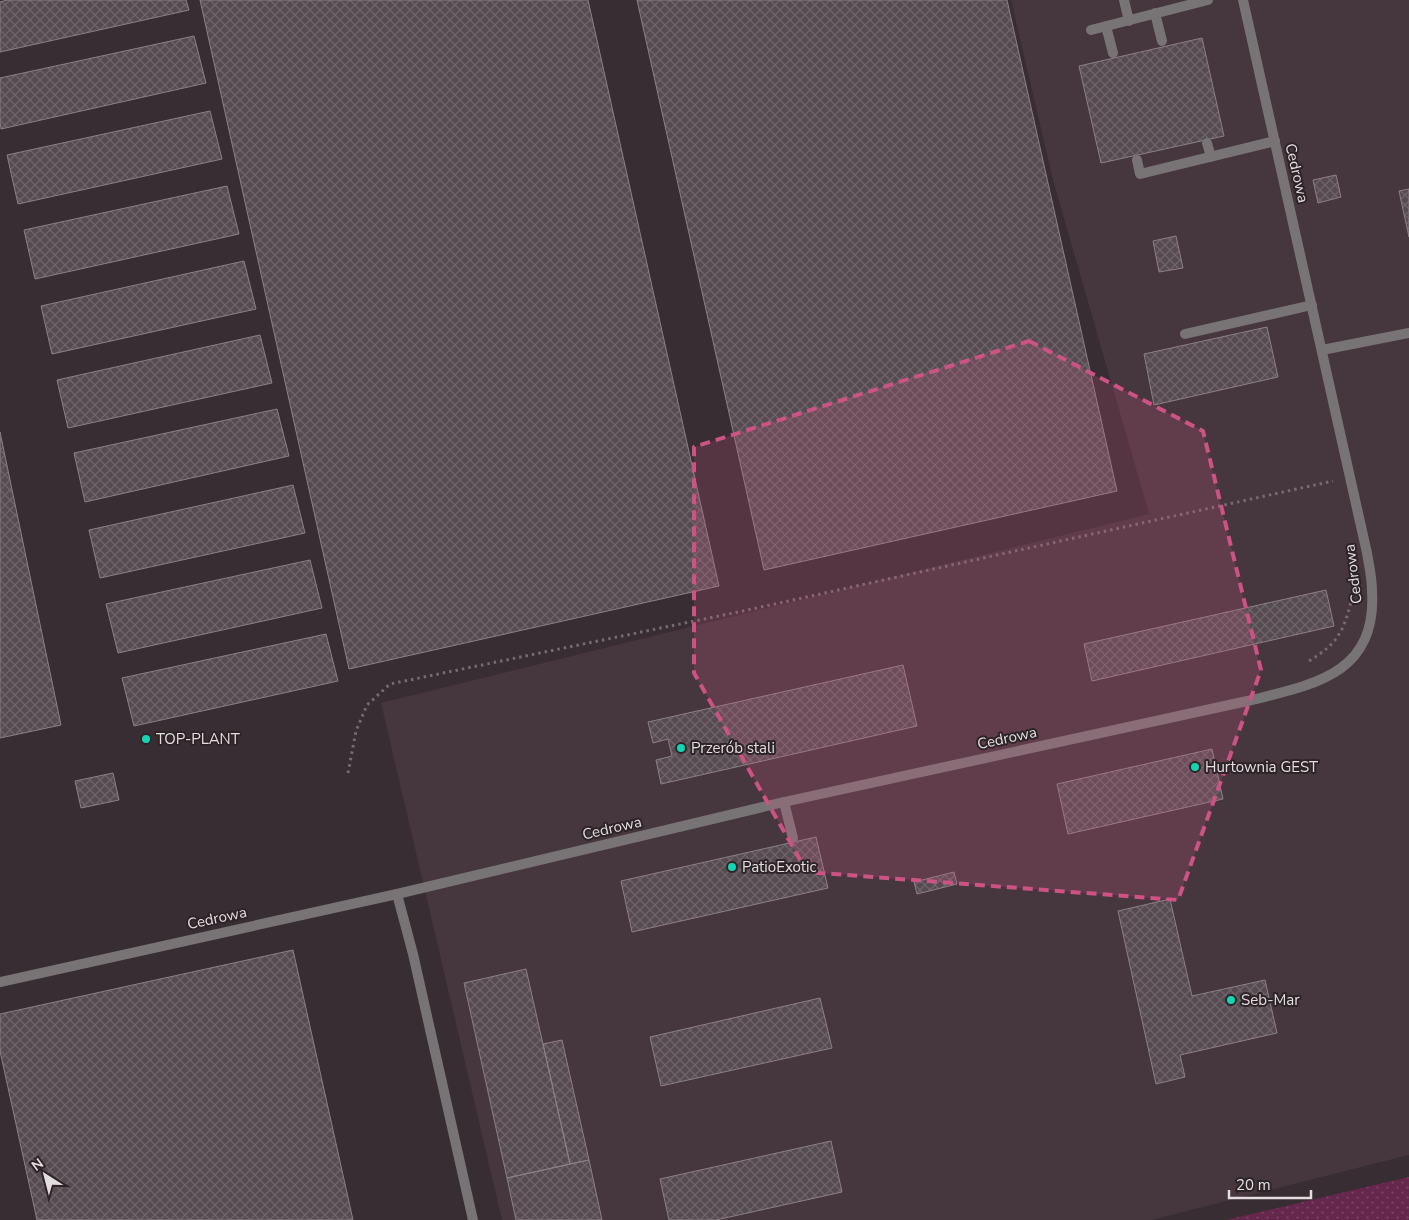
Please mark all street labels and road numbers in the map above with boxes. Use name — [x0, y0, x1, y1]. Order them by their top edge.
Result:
street label: Cedrowa — [1280, 141, 1314, 205]
street label: Cedrowa — [1339, 543, 1367, 605]
street label: Cedrowa — [975, 722, 1039, 754]
street label: Cedrowa — [580, 811, 644, 845]
street label: Cedrowa — [185, 902, 249, 934]

